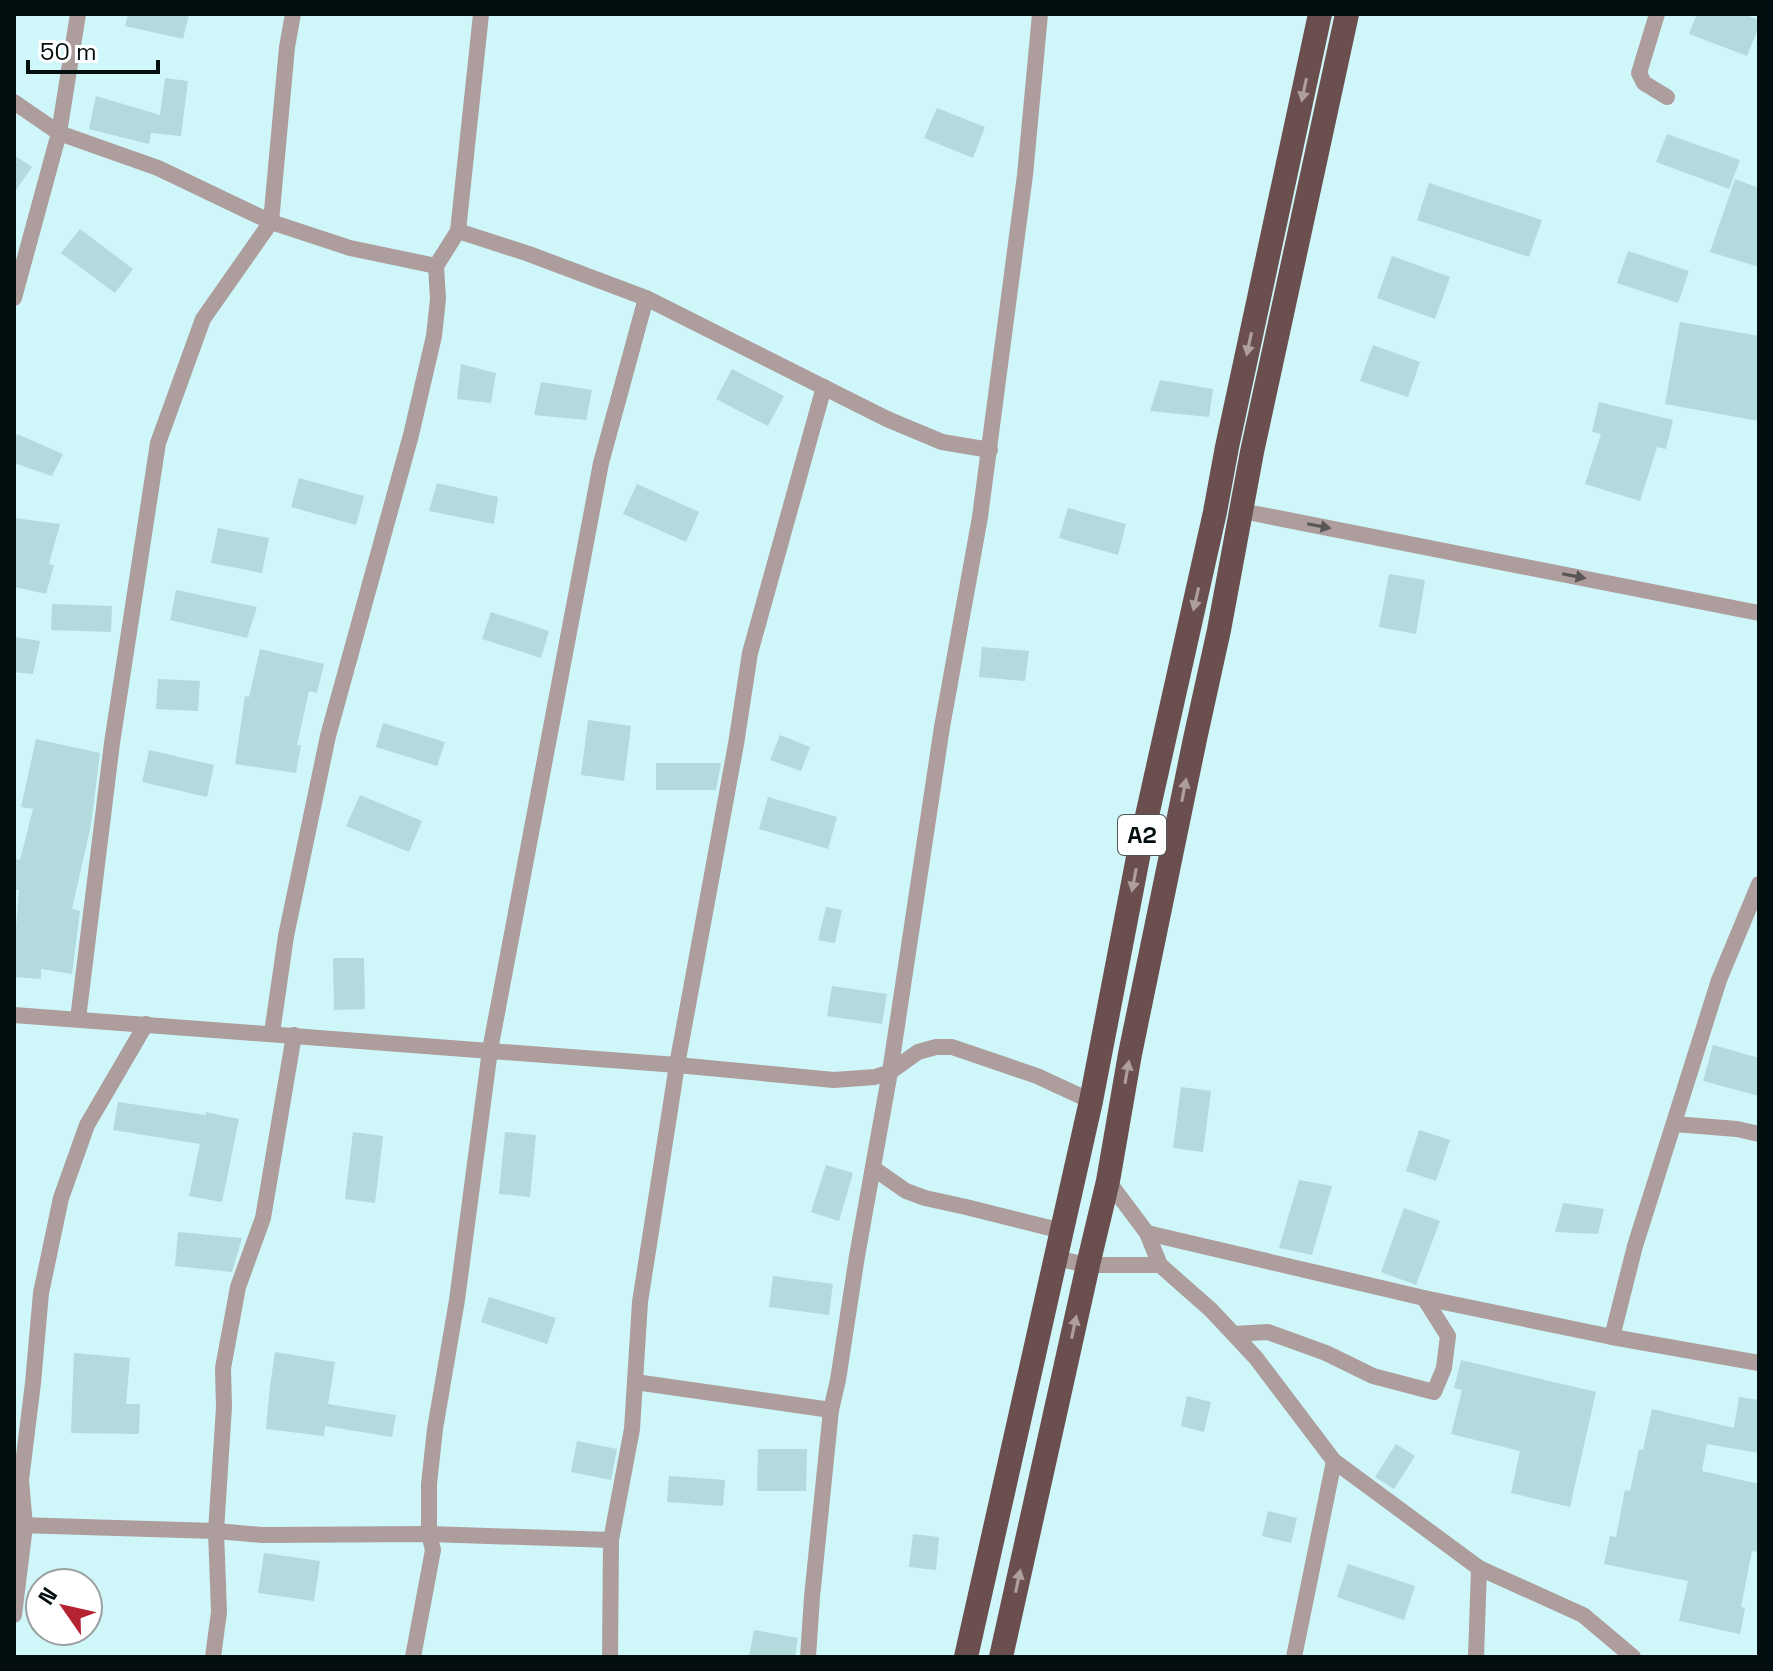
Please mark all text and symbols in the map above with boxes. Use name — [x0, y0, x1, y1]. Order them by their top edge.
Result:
scale bar — [28, 24, 158, 74]
text: 50 m — [40, 36, 97, 67]
one-way arrow — [1297, 78, 1310, 103]
one-way arrow — [1242, 332, 1255, 357]
one-way arrow — [1306, 520, 1331, 532]
one-way arrow — [1562, 570, 1587, 583]
one-way arrow — [1189, 586, 1202, 611]
one-way arrow — [1178, 777, 1191, 802]
road number: A2 — [1118, 815, 1166, 855]
one-way arrow — [1127, 868, 1139, 893]
one-way arrow — [1121, 1060, 1133, 1085]
one-way arrow — [1068, 1314, 1081, 1339]
north arrow — [24, 1567, 104, 1647]
one-way arrow — [1012, 1568, 1025, 1593]
text: N — [32, 1582, 63, 1610]

